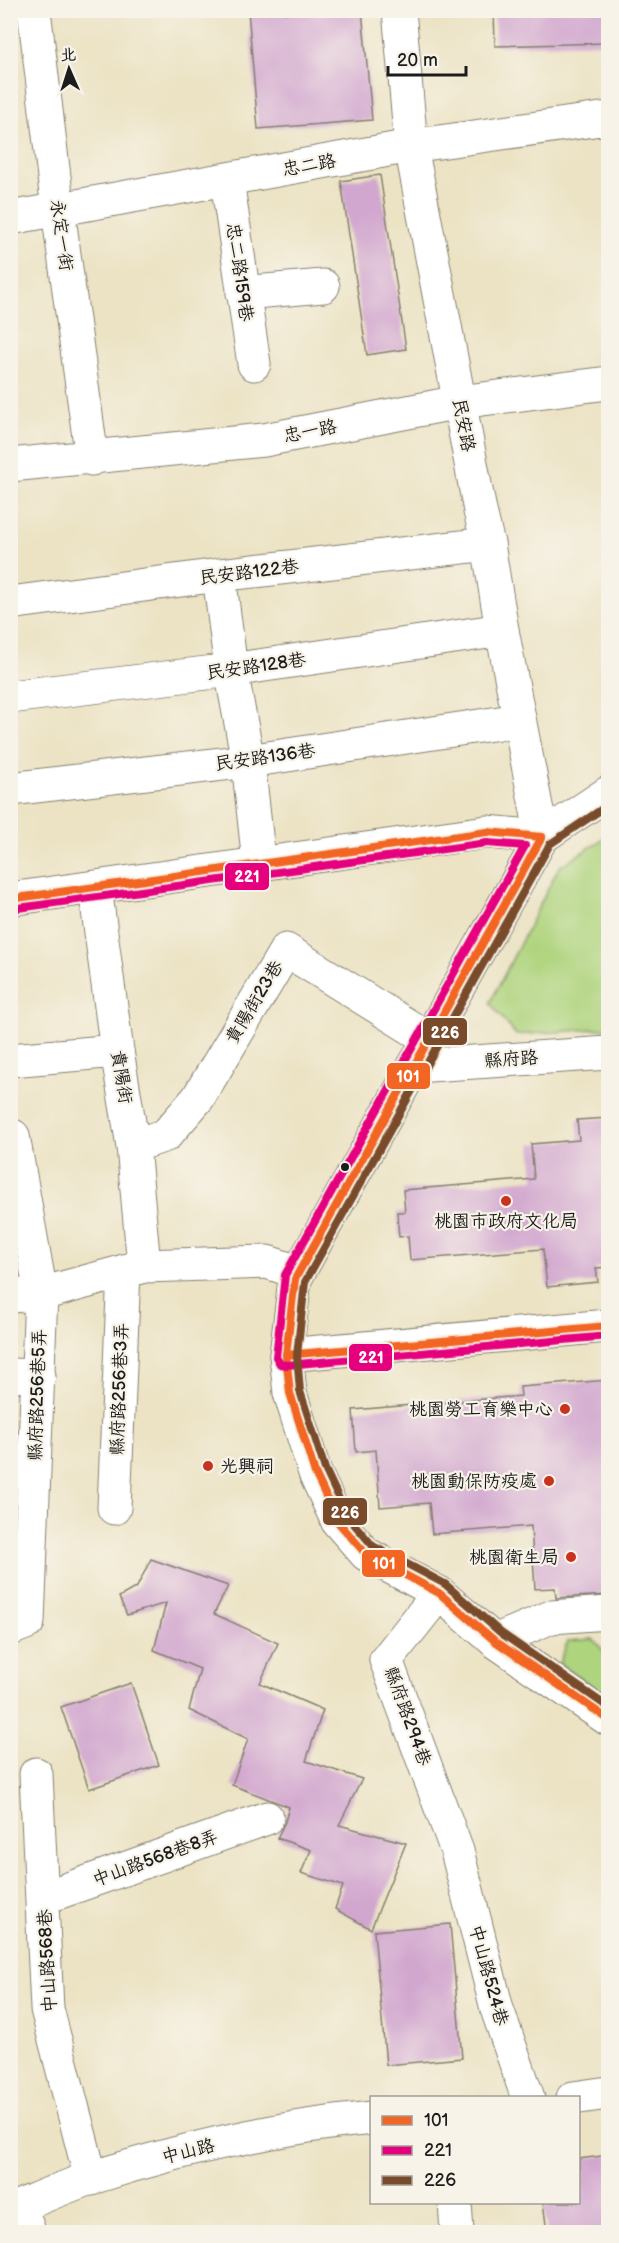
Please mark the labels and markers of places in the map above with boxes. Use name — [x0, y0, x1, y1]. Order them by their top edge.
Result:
unlabelled marker — [339, 1161, 351, 1173]
marker: 桃園市政府文化局 — [499, 1194, 513, 1208]
place label: 桃園市政府文化局 — [434, 1211, 578, 1232]
place label: 桃園勞工育樂中心 — [409, 1399, 553, 1420]
marker: 桃園勞工育樂中心 — [558, 1402, 572, 1416]
place label: 光興祠 — [220, 1456, 274, 1477]
marker: 光興祠 — [201, 1459, 215, 1473]
place label: 桃園動保防疫處 — [411, 1471, 537, 1492]
marker: 桃園動保防疫處 — [542, 1474, 556, 1488]
place label: 桃園衛生局 — [469, 1547, 559, 1568]
marker: 桃園衛生局 — [564, 1550, 578, 1564]

